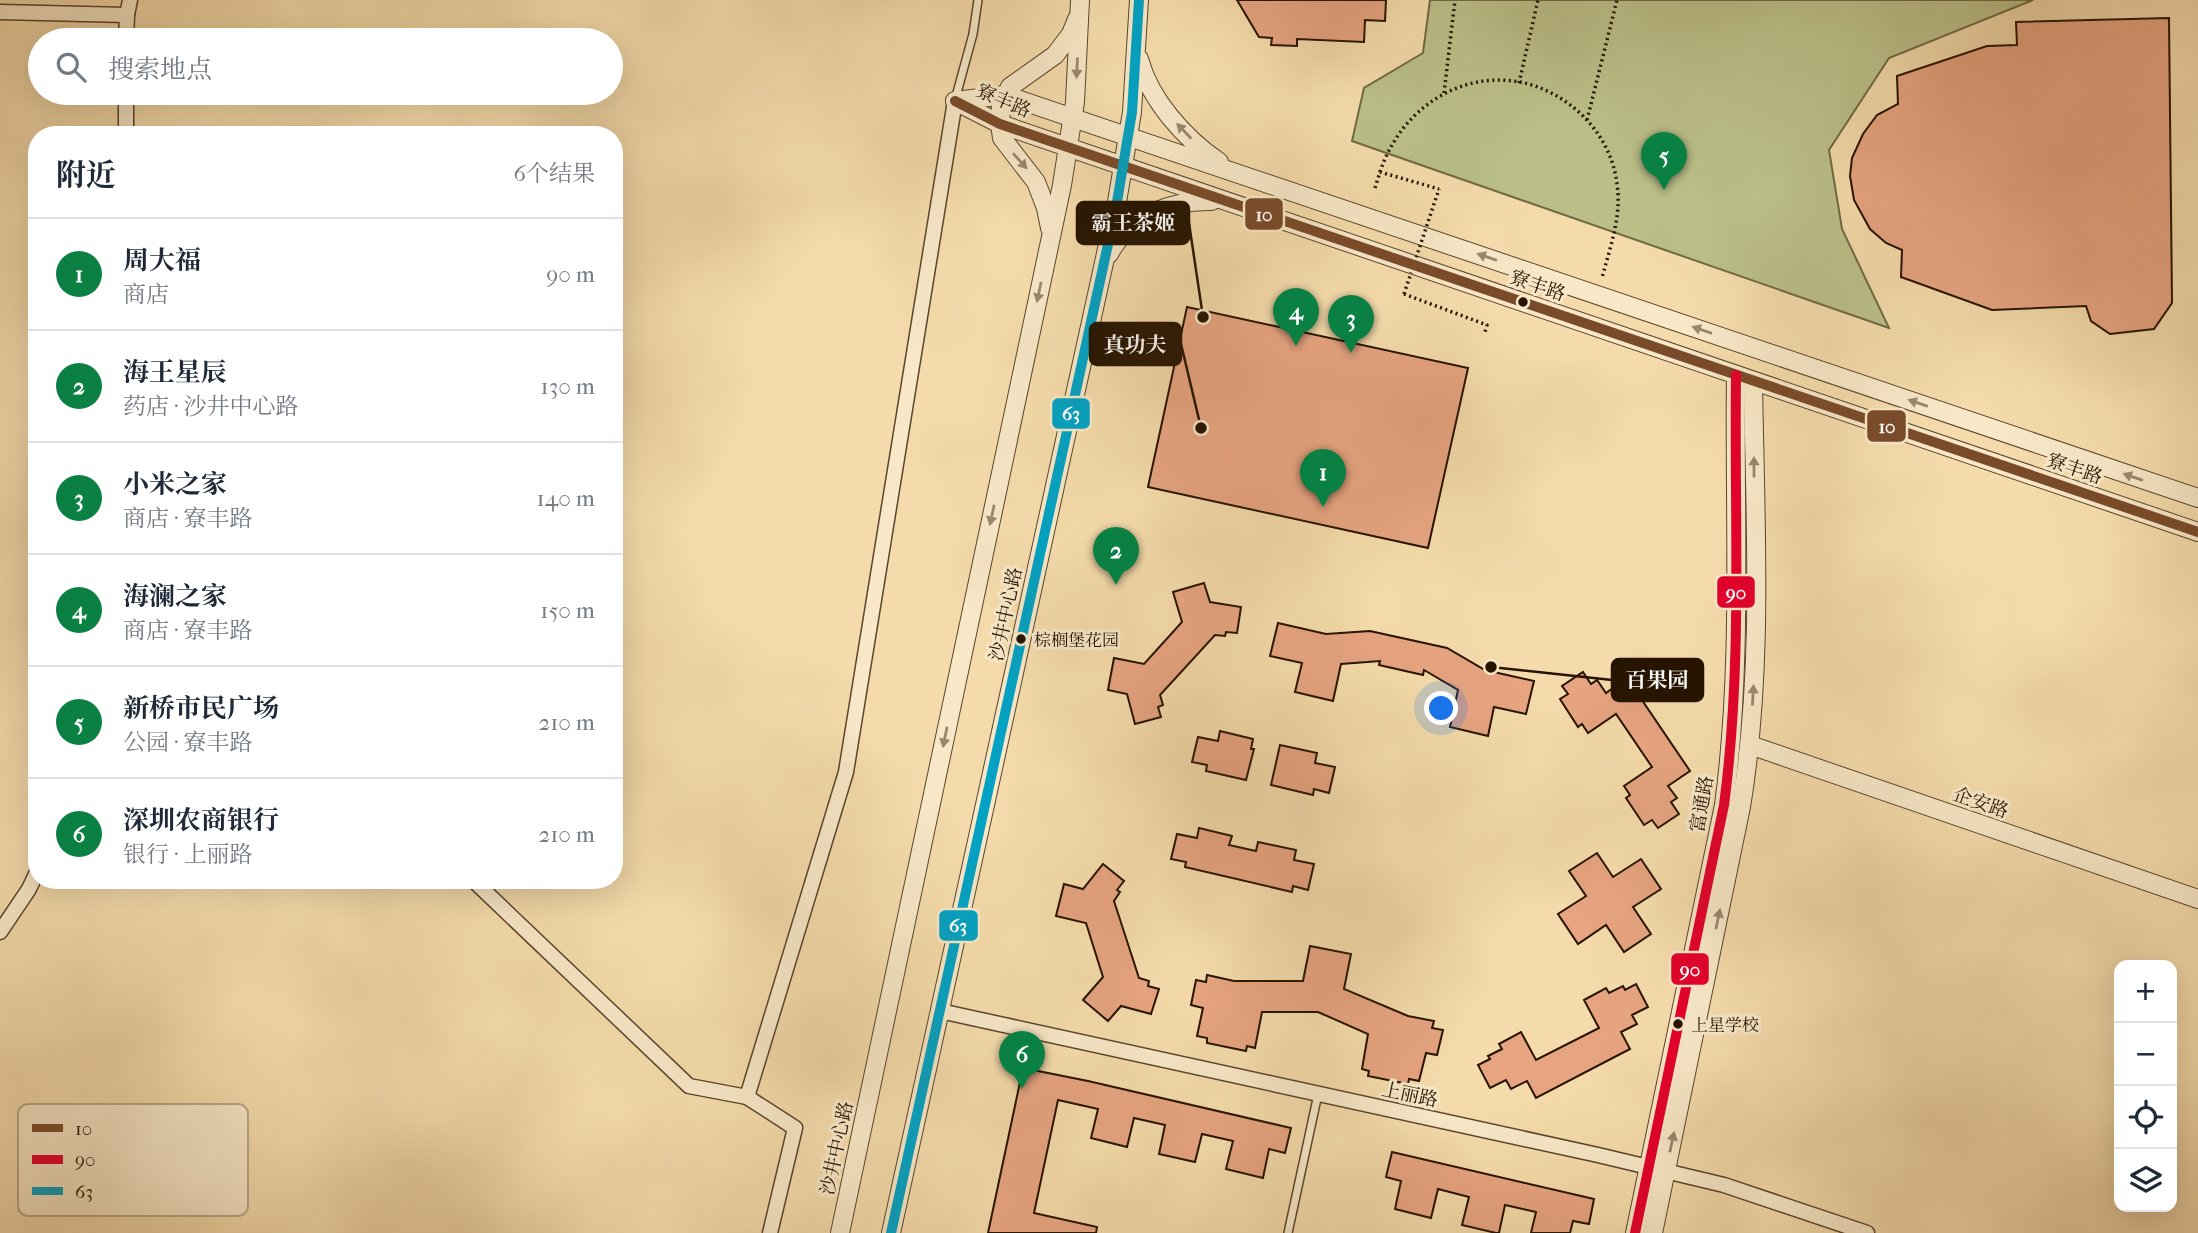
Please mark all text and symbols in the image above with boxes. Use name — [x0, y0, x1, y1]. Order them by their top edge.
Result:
search box — [28, 28, 623, 105]
icon: search — [52, 48, 90, 86]
text: 搜索地点 — [108, 54, 212, 85]
one-way arrow — [1071, 57, 1082, 79]
street label: 寮丰路 — [973, 80, 1034, 122]
one-way arrow — [1176, 123, 1193, 139]
pin: 5 — [1641, 132, 1687, 190]
one-way arrow — [1012, 152, 1028, 170]
text: 附近 — [56, 158, 116, 193]
text: 6个结果 — [514, 160, 595, 187]
line badge: 10 — [1244, 197, 1284, 231]
callout: 霸王茶姬 — [1077, 202, 1189, 244]
text: 10 — [1255, 204, 1273, 226]
text: 霸王茶姬 — [1091, 211, 1175, 235]
text: 周大福 — [123, 245, 201, 276]
one-way arrow — [1476, 251, 1497, 262]
text: 1 — [75, 261, 83, 288]
text: 90 m — [546, 261, 595, 288]
street label: 寮丰路 — [1507, 266, 1568, 306]
text: 商店 — [123, 281, 169, 308]
one-way arrow — [1034, 281, 1045, 303]
pin: 4 — [1273, 288, 1319, 346]
pin: 3 — [1328, 295, 1374, 353]
unlabelled marker — [1516, 295, 1530, 309]
callout: 真功夫 — [1090, 323, 1181, 365]
one-way arrow — [1692, 325, 1713, 335]
text: 真功夫 — [1104, 333, 1167, 357]
text: 海王星辰 — [123, 357, 227, 388]
text: 2 — [73, 373, 85, 400]
text: 130 m — [541, 373, 595, 400]
text: 药店 · 沙井中心路 — [123, 393, 299, 420]
line badge: 63 — [1051, 397, 1091, 430]
one-way arrow — [1907, 398, 1928, 408]
text: 63 — [1062, 403, 1080, 425]
line badge: 10 — [1866, 409, 1907, 443]
text: 10 — [1878, 416, 1896, 438]
pin: 1 — [1300, 449, 1346, 507]
street label: 寮丰路 — [2044, 449, 2105, 489]
one-way arrow — [1748, 456, 1760, 478]
text: 小米之家 — [123, 469, 227, 500]
one-way arrow — [2123, 471, 2144, 481]
text: 3 — [74, 485, 84, 512]
text: 140 m — [536, 485, 595, 512]
one-way arrow — [986, 504, 997, 526]
text: 商店 · 寮丰路 — [123, 505, 253, 532]
pin: 2 — [1093, 527, 1139, 585]
street label: 沙井中心路 — [985, 565, 1027, 663]
line badge: 90 — [1716, 575, 1756, 609]
text: 海澜之家 — [123, 581, 227, 612]
text: 90 — [1725, 582, 1746, 604]
text: 4 — [72, 597, 86, 624]
text: 150 m — [540, 597, 595, 624]
text: 商店 · 寮丰路 — [123, 617, 253, 644]
place label: 棕榈堡花园 — [1034, 630, 1119, 650]
marker: 棕榈堡花园 — [1014, 632, 1028, 646]
callout: 百果园 — [1612, 659, 1703, 701]
text: 百果园 — [1626, 668, 1689, 692]
one-way arrow — [1748, 684, 1759, 706]
your location — [1424, 691, 1458, 725]
text: 新桥市民广场 — [123, 693, 279, 724]
text: 5 — [74, 709, 84, 736]
text: 210 m — [538, 709, 595, 736]
one-way arrow — [939, 726, 950, 748]
text: 公园 · 寮丰路 — [123, 729, 253, 756]
street label: 富通路 — [1686, 774, 1718, 834]
street label: 企安路 — [1950, 783, 2011, 823]
text: 深圳农商银行 — [123, 805, 279, 836]
text: 6 — [73, 821, 85, 848]
text: 210 m — [538, 821, 595, 848]
text: 银行 · 上丽路 — [123, 841, 253, 868]
one-way arrow — [1712, 908, 1723, 930]
line badge: 63 — [938, 909, 979, 942]
text: 63 — [949, 915, 967, 937]
line badge: 90 — [1670, 952, 1710, 986]
text: 90 — [1679, 959, 1700, 981]
map controls — [2114, 960, 2177, 1212]
button: + — [2114, 960, 2177, 1023]
place label: 上星学校 — [1691, 1015, 1759, 1035]
marker: 上星学校 — [1671, 1017, 1685, 1031]
button: − — [2114, 1023, 2177, 1086]
pin: 6 — [999, 1031, 1045, 1089]
street label: 上丽路 — [1380, 1078, 1440, 1112]
button: locate — [2114, 1086, 2177, 1149]
street label: 沙井中心路 — [816, 1099, 858, 1197]
legend — [18, 1104, 248, 1216]
text: 10 — [75, 1118, 92, 1140]
one-way arrow — [1667, 1131, 1678, 1153]
text: 90 — [75, 1149, 95, 1171]
button: layers — [2114, 1149, 2177, 1212]
text: 63 — [75, 1181, 93, 1203]

